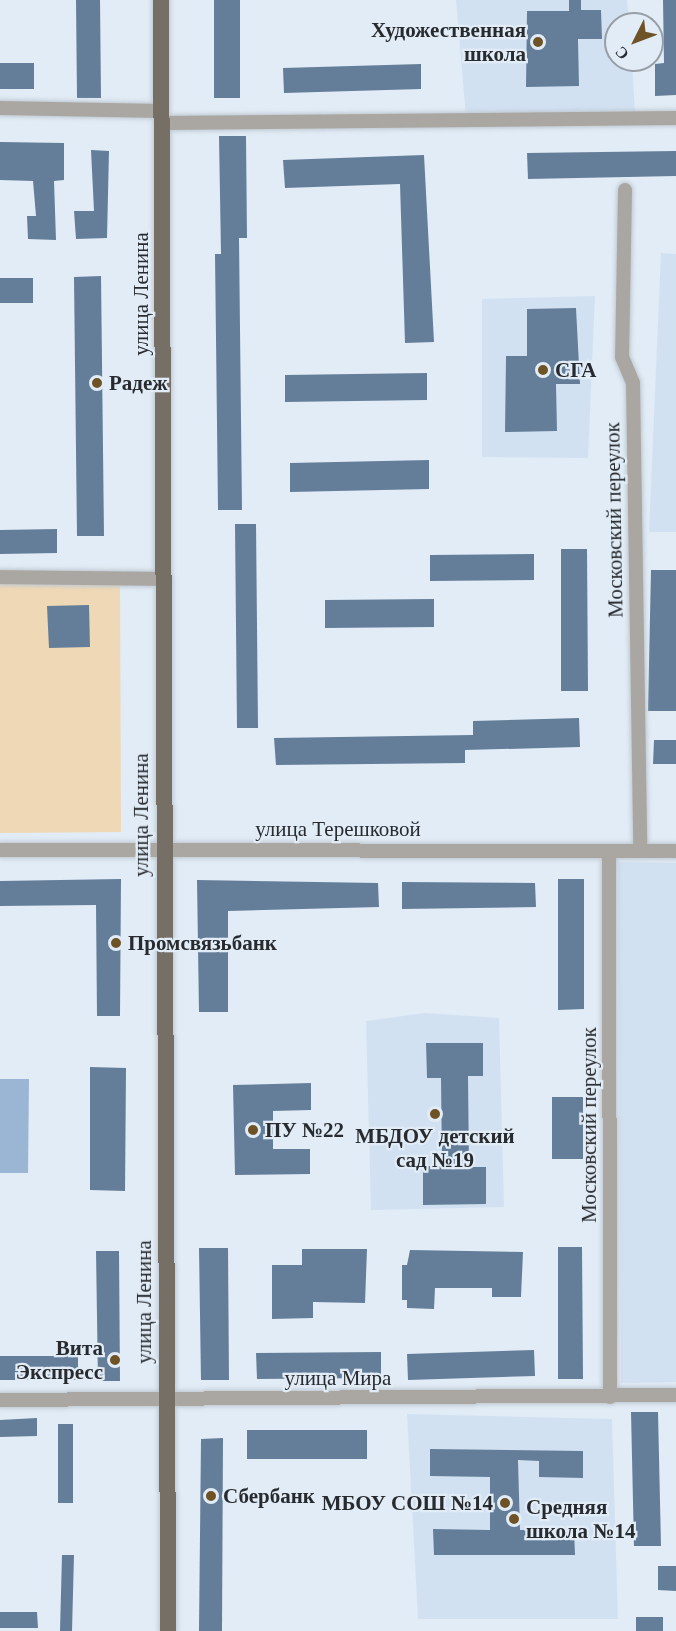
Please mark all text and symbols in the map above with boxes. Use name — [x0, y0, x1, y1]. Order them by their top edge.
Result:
north arrow — [604, 12, 664, 72]
place label: Художественная школа — [371, 17, 526, 67]
marker: Художественная школа — [531, 35, 545, 49]
text: С — [612, 43, 632, 63]
street label: улица Ленина — [128, 232, 154, 356]
place label: СГА — [555, 357, 596, 383]
marker: СГА — [536, 363, 550, 377]
place label: Радеж — [109, 370, 167, 396]
marker: Радеж — [90, 376, 104, 390]
street label: Московский переулок — [600, 422, 628, 618]
street label: улица Ленина — [128, 753, 154, 877]
street label: улица Терешковой — [255, 816, 421, 842]
place label: Промсвязьбанк — [128, 930, 277, 956]
marker: Промсвязьбанк — [109, 936, 123, 950]
street label: Московский переулок — [576, 1027, 602, 1223]
marker: МБДОУ детский сад №19 — [428, 1107, 442, 1121]
place label: ПУ №22 — [265, 1117, 344, 1143]
marker: ПУ №22 — [246, 1123, 260, 1137]
place label: МБДОУ детский сад №19 — [355, 1123, 515, 1173]
street label: улица Ленина — [131, 1240, 157, 1364]
place label: Вита Экспресс — [16, 1335, 103, 1385]
marker: Вита Экспресс — [108, 1353, 122, 1367]
street label: улица Мира — [285, 1365, 391, 1391]
place label: Сбербанк — [223, 1483, 315, 1509]
marker: Сбербанк — [204, 1489, 218, 1503]
place label: МБОУ СОШ №14 — [322, 1490, 493, 1516]
place label: Средняя школа №14 — [526, 1494, 635, 1544]
marker: МБОУ СОШ №14 — [498, 1496, 512, 1510]
marker: Средняя школа №14 — [507, 1512, 521, 1526]

